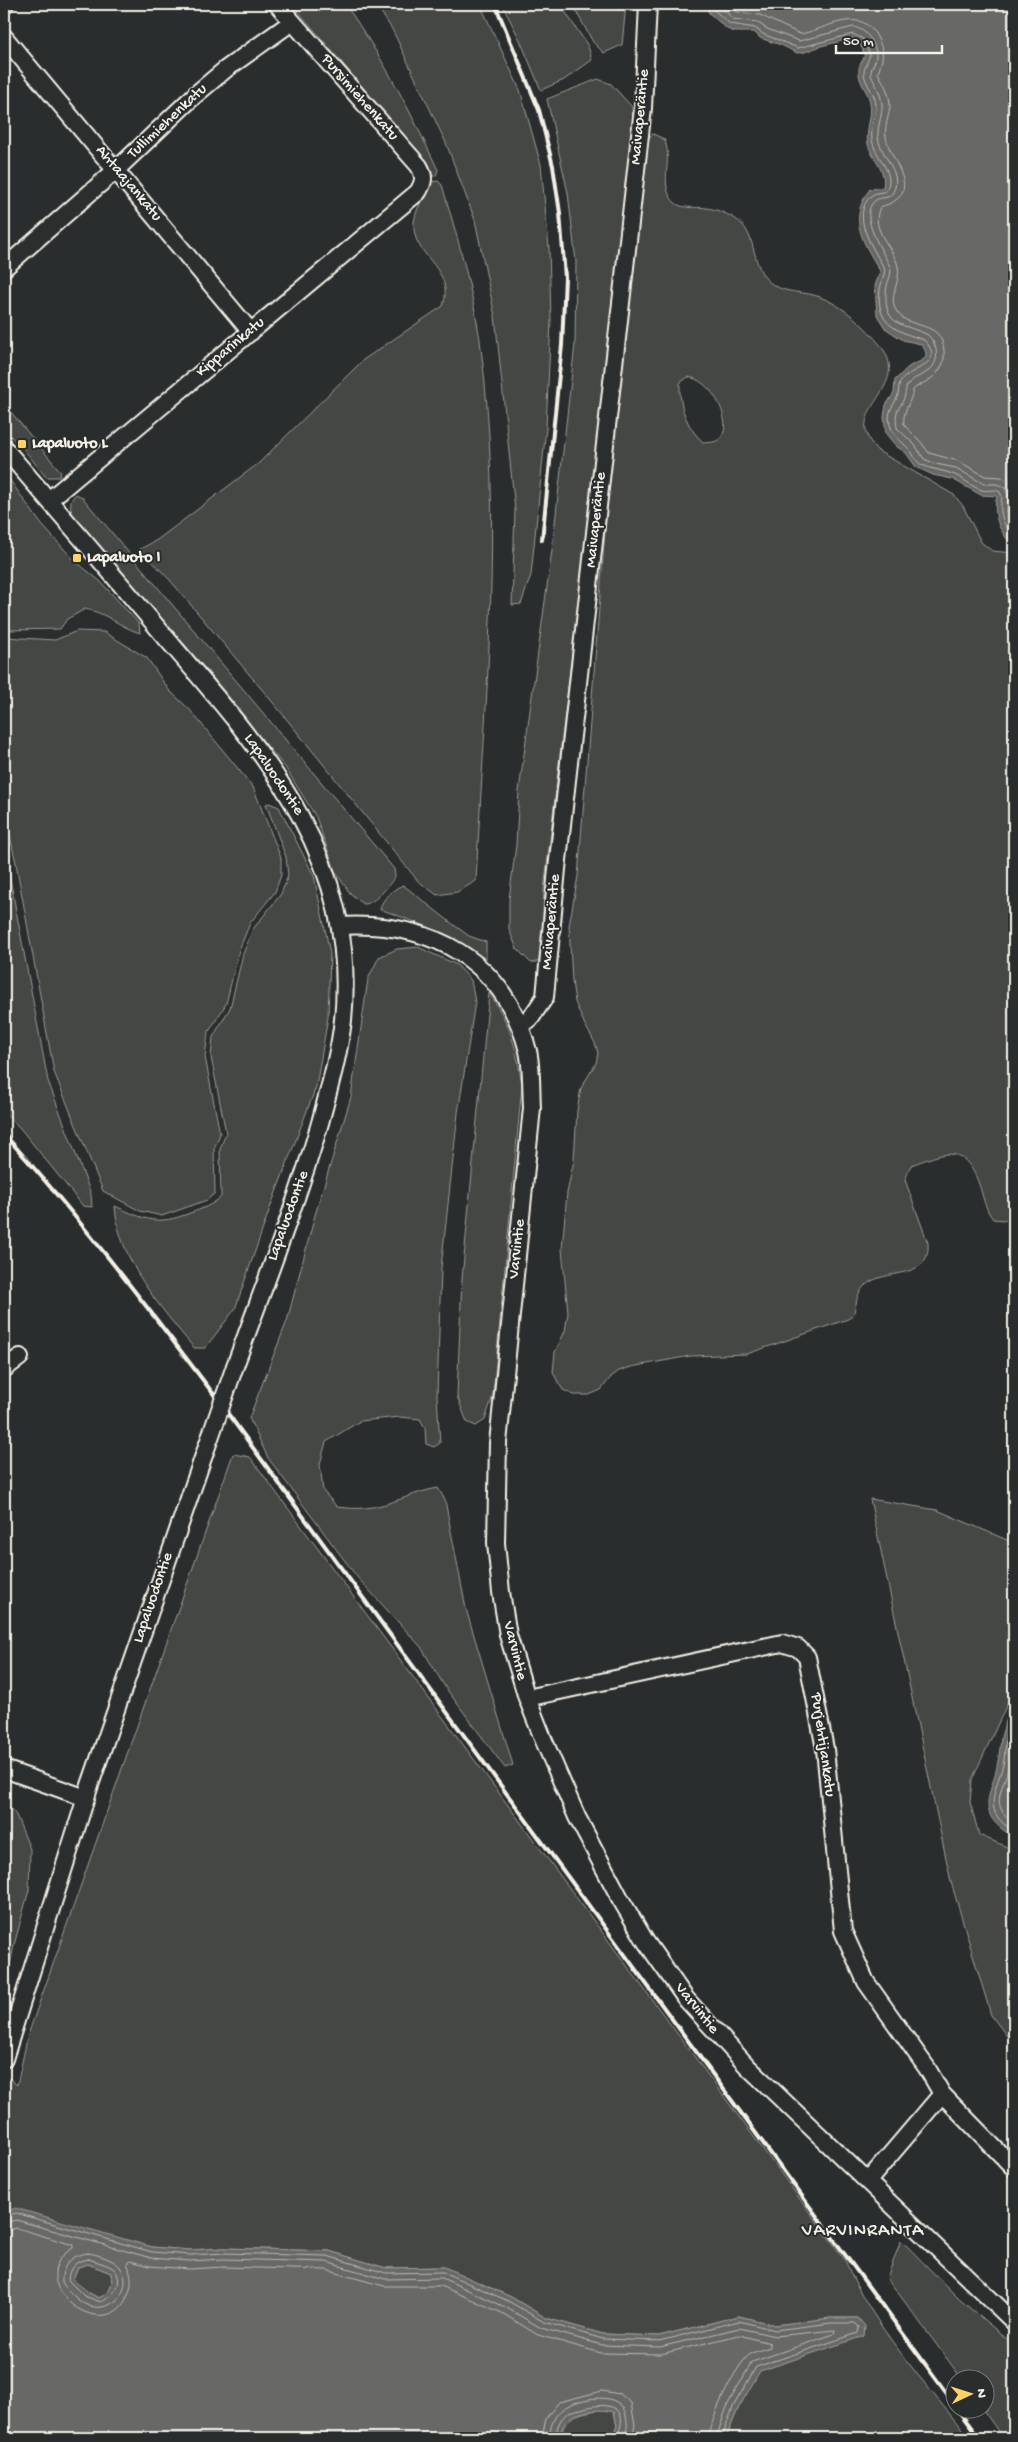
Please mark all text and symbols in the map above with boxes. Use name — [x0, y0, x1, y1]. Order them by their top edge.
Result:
scale bar — [836, 22, 942, 54]
text: 50 m — [843, 33, 874, 51]
street label: Pursimiehenkatu — [315, 50, 402, 146]
street label: Maivaperäntie — [627, 68, 655, 166]
street label: Tullimiehenkatu — [124, 80, 212, 164]
street label: Ahtaajankatu — [91, 142, 166, 226]
street label: Kipparinkatu — [193, 314, 270, 382]
place label: Lapaluoto L — [32, 435, 108, 454]
marker: Lapaluoto L — [16, 438, 28, 450]
street label: Maivaperäntie — [583, 471, 612, 569]
place label: Lapaluoto I — [87, 549, 160, 568]
marker: Lapaluoto I — [71, 552, 83, 564]
street label: Lapaluodontie — [239, 731, 308, 820]
street label: Maivaperäntie — [538, 873, 566, 971]
street label: Lapaluodontie — [264, 1168, 314, 1264]
street label: Varvintie — [505, 1218, 531, 1281]
street label: Lapaluodontie — [130, 1550, 179, 1646]
street label: Varvintie — [497, 1619, 531, 1683]
street label: Purjehtijankatu — [805, 1691, 839, 1799]
street label: Varvintie — [669, 1979, 723, 2039]
district label: VARVINRANTA — [801, 2220, 925, 2243]
north arrow — [946, 2370, 996, 2420]
text: N — [972, 2388, 989, 2398]

